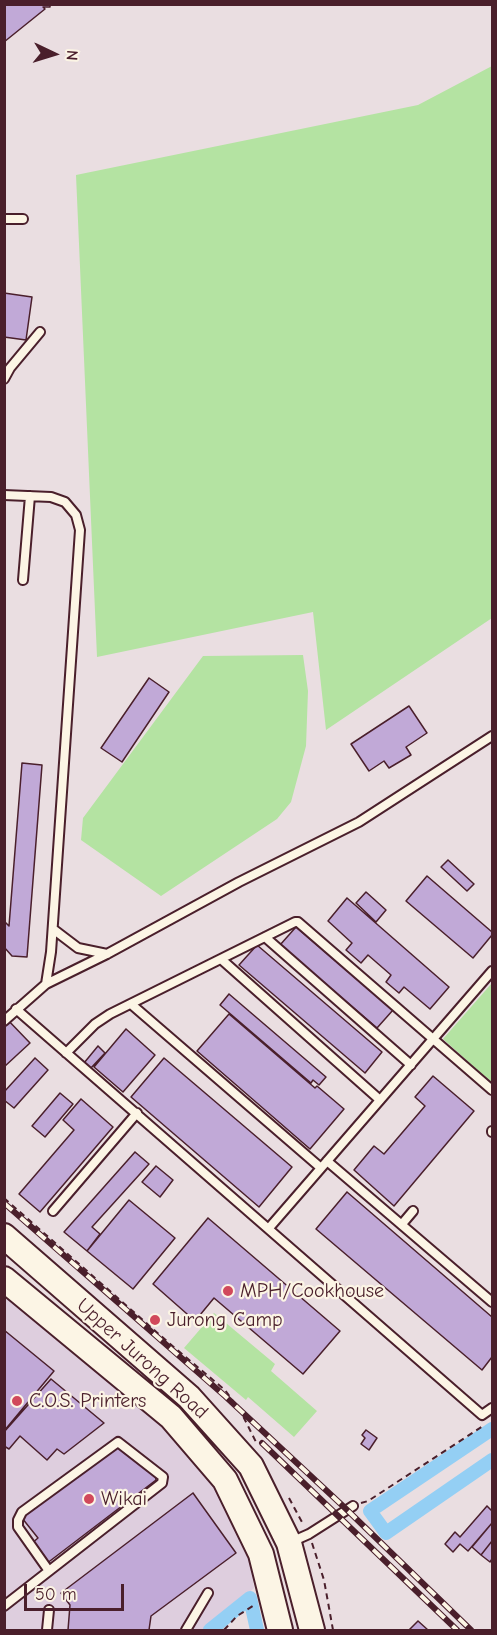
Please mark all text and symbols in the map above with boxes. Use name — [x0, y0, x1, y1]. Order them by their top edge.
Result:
north arrow — [24, 24, 84, 84]
text: N — [63, 49, 81, 61]
place label: MPH/Cookhouse — [240, 1279, 384, 1303]
marker: MPH/Cookhouse — [221, 1284, 235, 1298]
street label: Upper Jurong Road — [71, 1294, 213, 1424]
place label: Jurong Camp — [167, 1308, 283, 1332]
marker: Jurong Camp — [148, 1313, 162, 1327]
place label: C.O.S. Printers — [29, 1389, 146, 1413]
marker: C.O.S. Printers — [10, 1394, 24, 1408]
place label: Wikai — [101, 1487, 147, 1511]
marker: Wikai — [82, 1492, 96, 1506]
scale bar — [27, 1572, 128, 1610]
text: 50 m — [35, 1584, 77, 1605]

